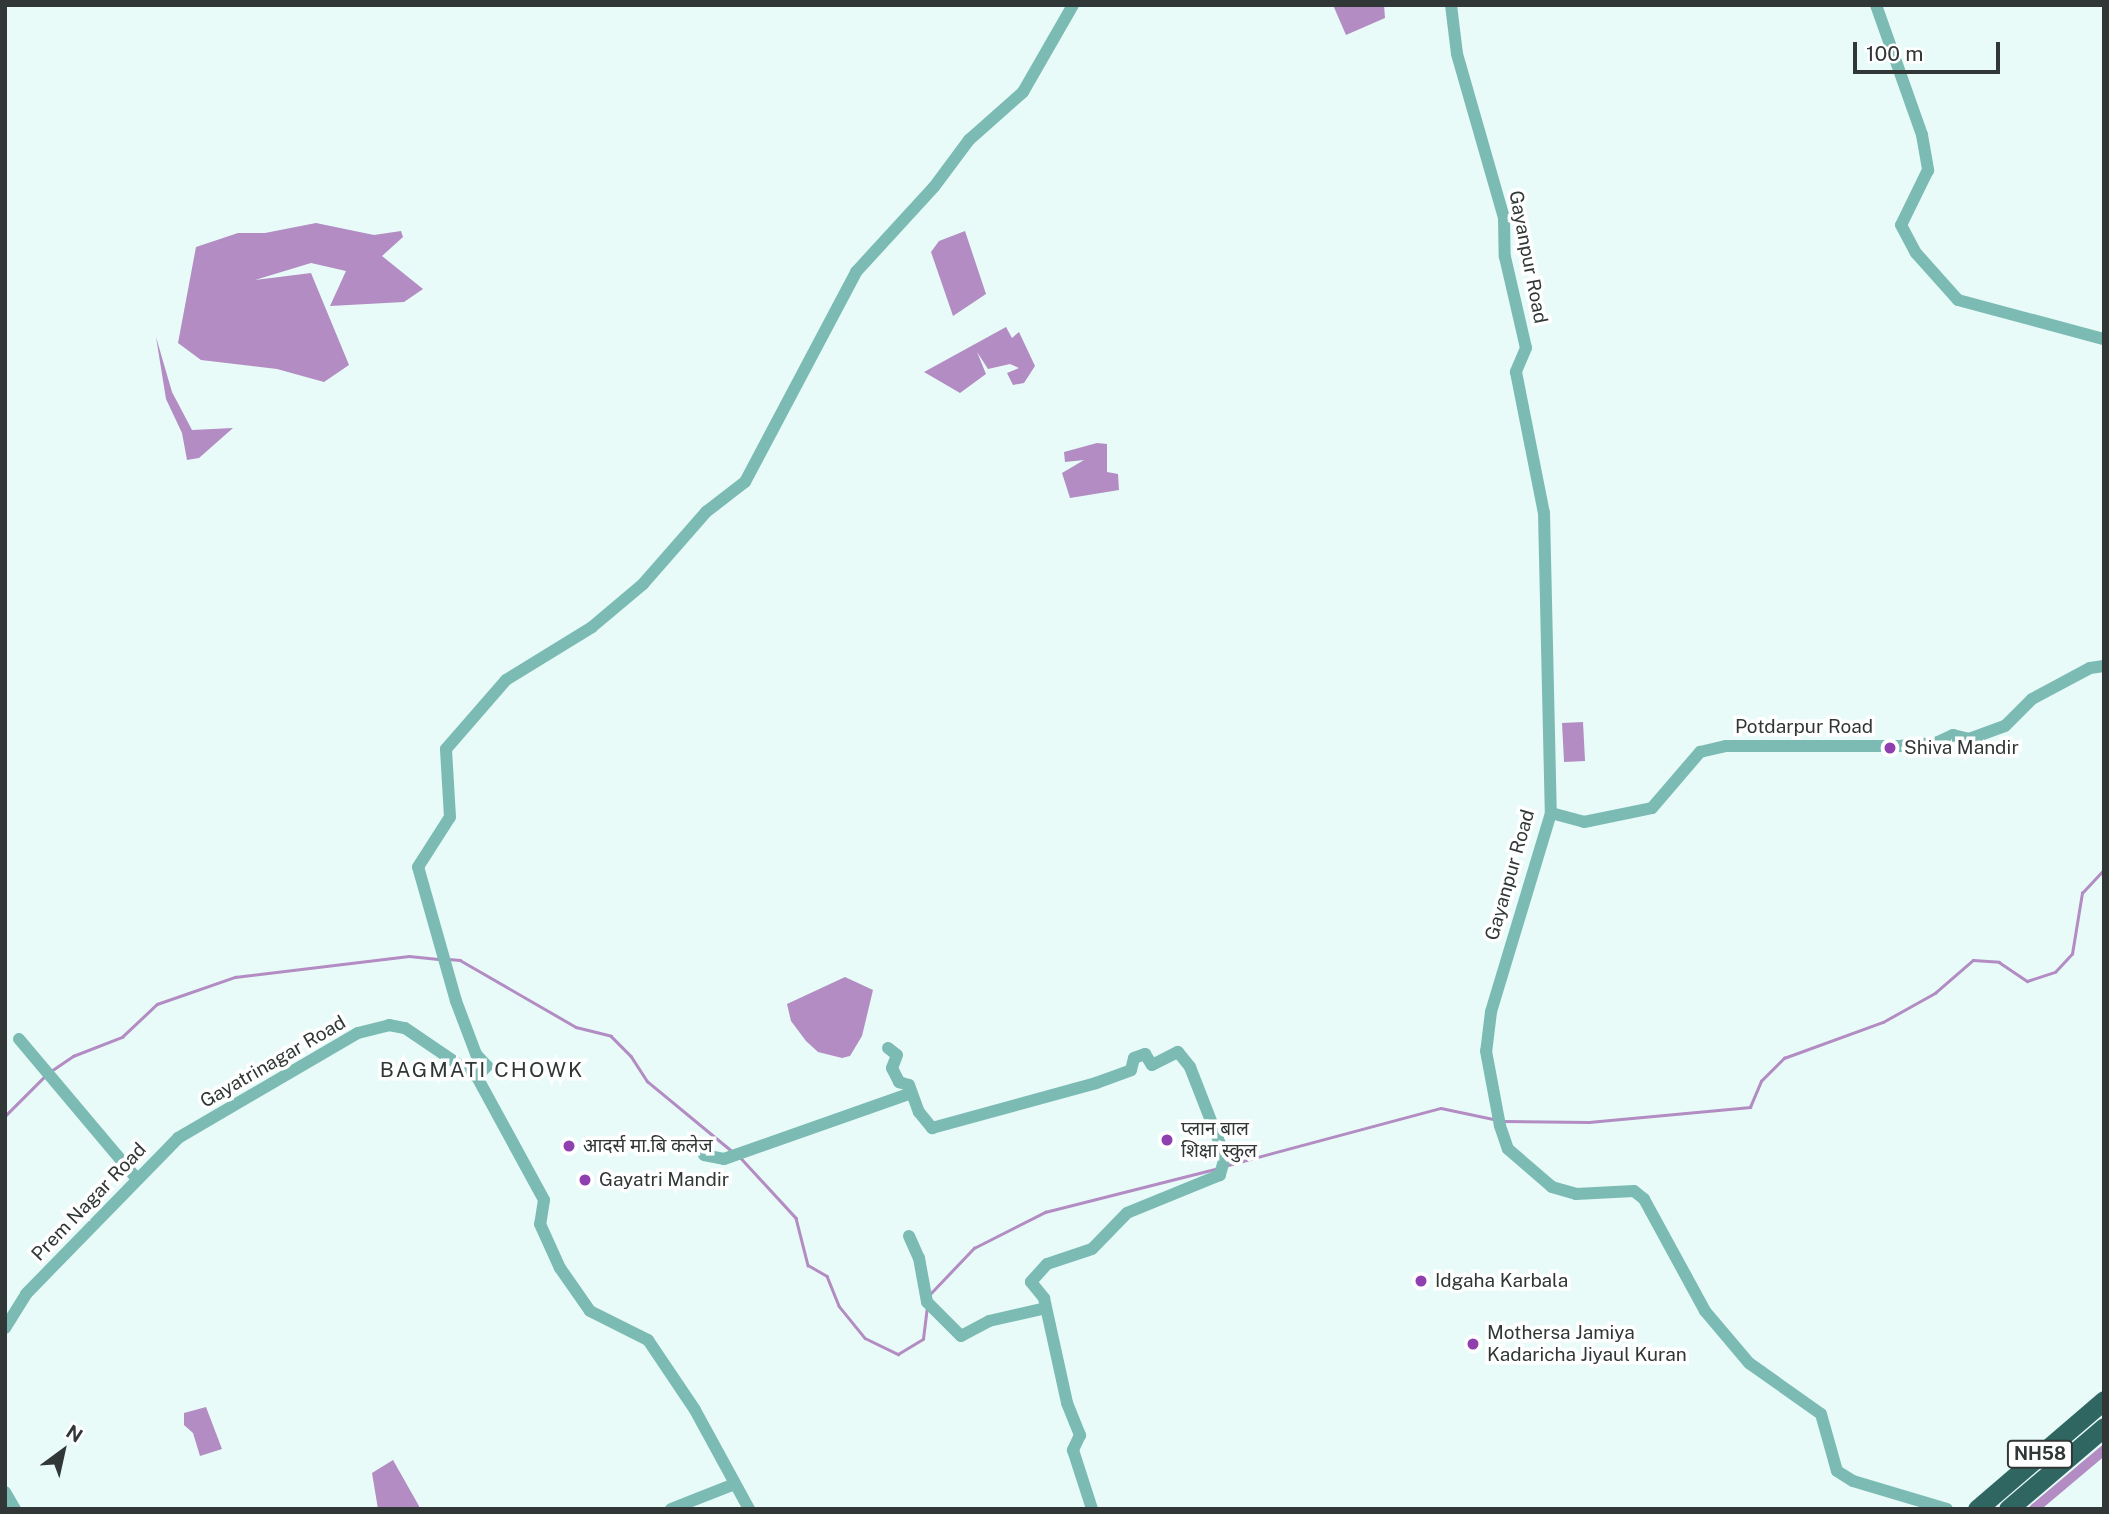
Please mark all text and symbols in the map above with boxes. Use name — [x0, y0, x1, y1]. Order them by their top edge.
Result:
scale bar — [1857, 28, 2004, 72]
text: 100 m — [1866, 41, 1923, 66]
street label: Gayanpur Road — [1504, 189, 1552, 325]
street label: Potdarpur Road — [1735, 716, 1873, 738]
place label: Shiva Mandir — [1904, 737, 2019, 759]
marker: Shiva Mandir — [1882, 740, 1898, 756]
street label: Gayanpur Road — [1480, 807, 1540, 943]
street label: Gayatrinagar Road — [196, 1011, 350, 1113]
district label: BAGMATI CHOWK — [381, 1057, 583, 1083]
place label: प्लान बाल शिक्षा स्कुल — [1181, 1118, 1257, 1162]
marker: प्लान बाल शिक्षा स्कुल — [1159, 1132, 1175, 1148]
place label: आदर्स मा.बि कलेज — [583, 1135, 712, 1157]
street label: Prem Nagar Road — [27, 1138, 151, 1266]
marker: आदर्स मा.बि कलेज — [561, 1138, 577, 1154]
place label: Gayatri Mandir — [599, 1169, 729, 1191]
marker: Gayatri Mandir — [577, 1172, 593, 1188]
place label: Idgaha Karbala — [1435, 1270, 1568, 1292]
marker: Idgaha Karbala — [1413, 1273, 1429, 1289]
place label: Mothersa Jamiya Kadaricha Jiyaul Kuran — [1487, 1322, 1687, 1366]
marker: Mothersa Jamiya Kadaricha Jiyaul Kuran — [1465, 1336, 1481, 1352]
north arrow — [28, 1416, 98, 1486]
text: N — [62, 1420, 87, 1447]
road number: NH58 — [2007, 1440, 2073, 1469]

